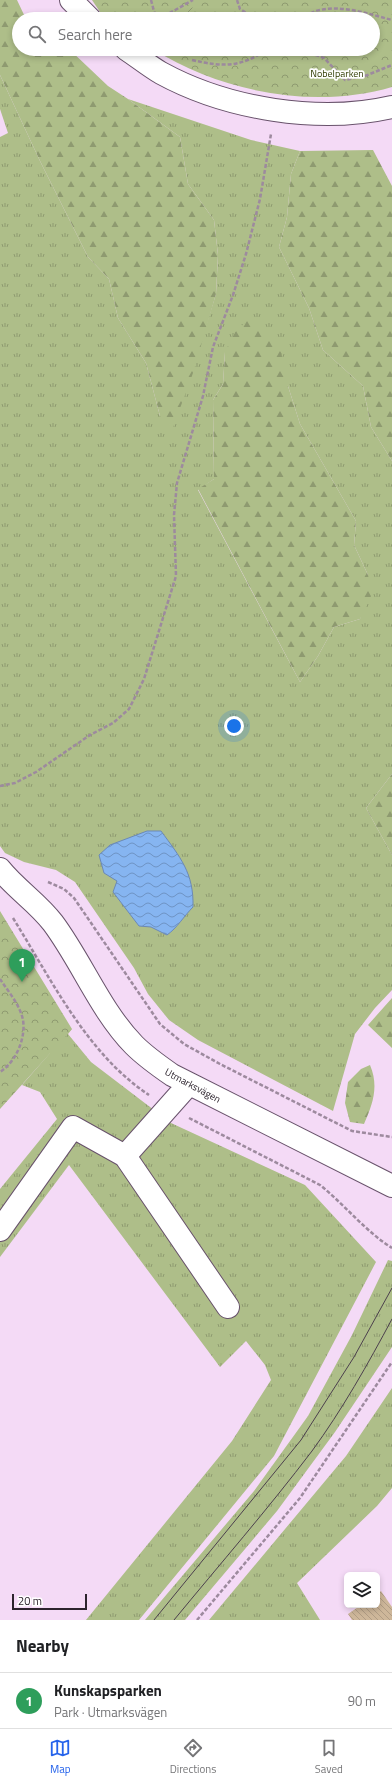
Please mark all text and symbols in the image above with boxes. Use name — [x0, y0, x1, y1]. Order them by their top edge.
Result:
search box — [12, 12, 380, 56]
icon: search — [26, 23, 48, 45]
text: Search here — [58, 23, 132, 46]
park label: Nobelparken — [310, 66, 364, 81]
your location — [224, 716, 244, 736]
pin: 1 — [9, 949, 35, 982]
street label: Utmarksvägen — [162, 1064, 223, 1106]
map controls — [344, 1572, 380, 1608]
button: layers — [344, 1572, 380, 1608]
scale bar — [12, 1592, 87, 1611]
text: 20 m — [18, 1593, 42, 1609]
text: Nearby — [16, 1633, 69, 1659]
text: Kunskapsparken — [54, 1679, 162, 1702]
text: 1 — [25, 1691, 33, 1711]
text: 90 m — [348, 1691, 376, 1711]
text: Park · Utmarksvägen — [54, 1702, 167, 1722]
tab: Map — [49, 1737, 71, 1777]
tab: Directions — [170, 1737, 216, 1777]
tab: Saved — [315, 1737, 343, 1777]

